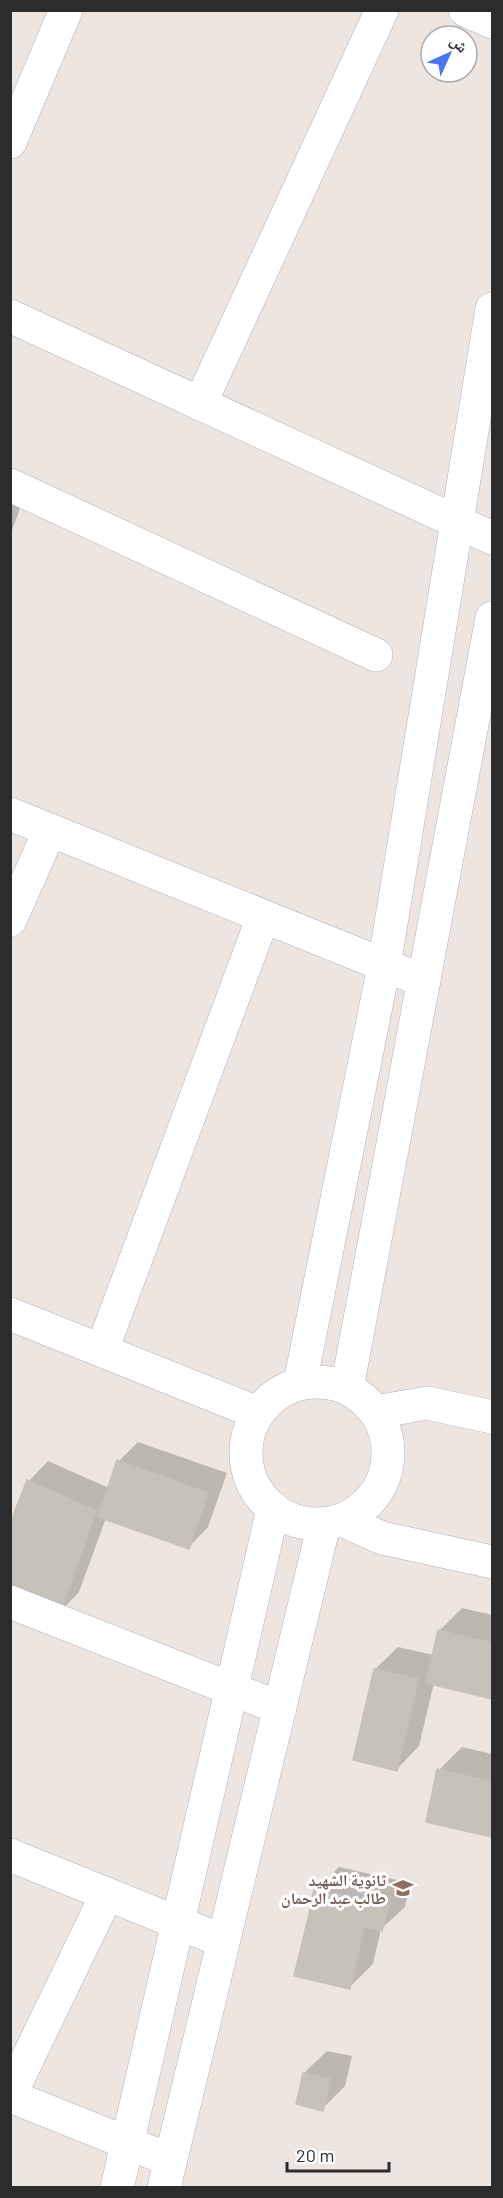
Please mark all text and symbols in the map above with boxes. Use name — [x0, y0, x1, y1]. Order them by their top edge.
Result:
north arrow — [419, 24, 479, 84]
text: ش — [447, 30, 473, 56]
place label: ثانوية الشهيد طالب عبد الرحمان — [281, 1870, 387, 1908]
school or university icon: ثانوية الشهيد طالب عبد الرحمان — [391, 1876, 415, 1900]
scale bar — [287, 2135, 389, 2173]
text: 20 m — [296, 2144, 334, 2166]

